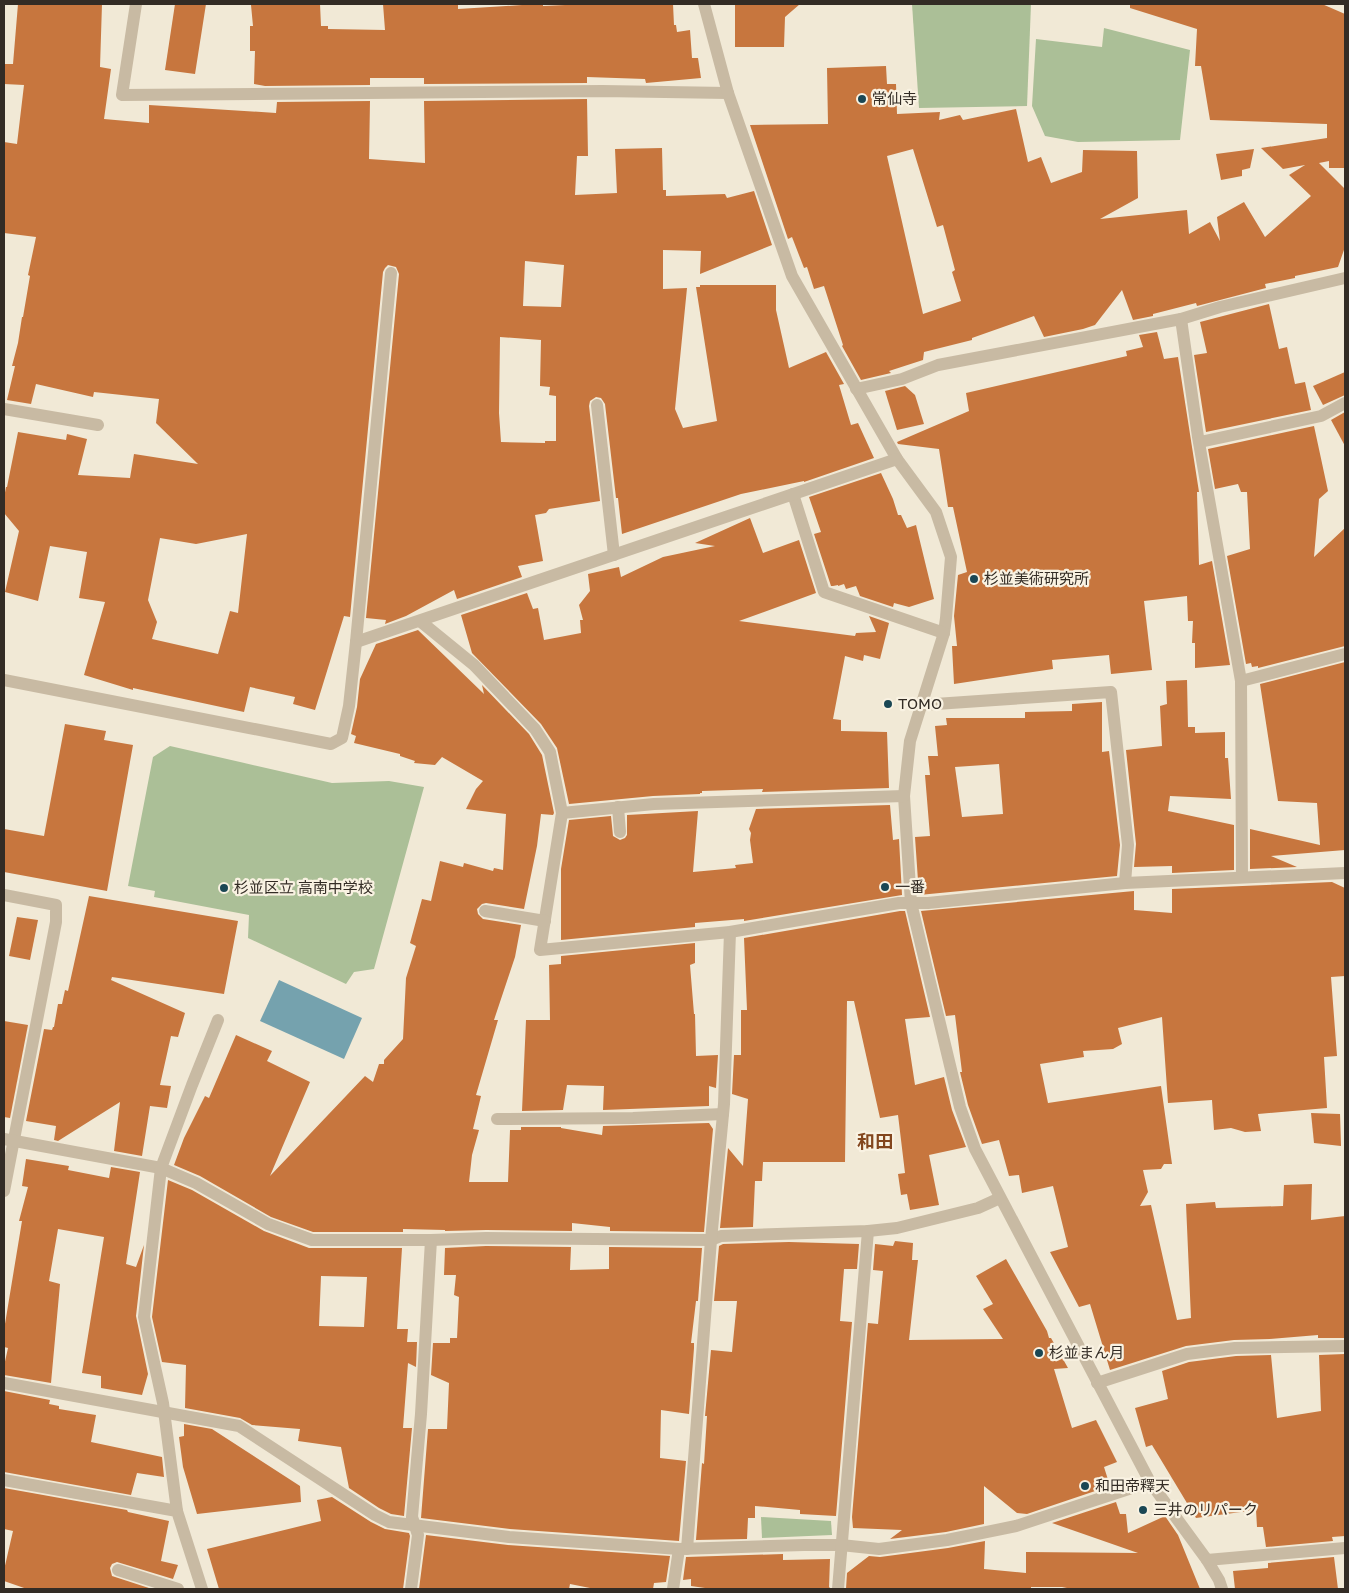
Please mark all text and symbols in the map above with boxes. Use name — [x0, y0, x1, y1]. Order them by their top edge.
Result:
place label: 常仙寺 — [872, 89, 917, 107]
marker: 常仙寺 — [856, 93, 868, 105]
place label: 杉並美術研究所 — [984, 569, 1089, 587]
marker: 杉並美術研究所 — [968, 573, 980, 585]
place label: TOMO — [898, 694, 942, 712]
marker: TOMO — [882, 698, 894, 710]
place label: 一番 — [895, 877, 925, 895]
place label: 杉並区立 高南中学校 — [234, 878, 373, 896]
marker: 一番 — [879, 881, 891, 893]
marker: 杉並区立 高南中学校 — [218, 882, 230, 894]
district label: 和田 — [857, 1130, 893, 1152]
place label: 杉並まん月 — [1049, 1343, 1124, 1361]
marker: 杉並まん月 — [1033, 1347, 1045, 1359]
place label: 和田帝釋天 — [1095, 1476, 1170, 1494]
marker: 和田帝釋天 — [1079, 1480, 1091, 1492]
place label: 三井のリパーク — [1153, 1500, 1258, 1518]
marker: 三井のリパーク — [1137, 1504, 1149, 1516]

